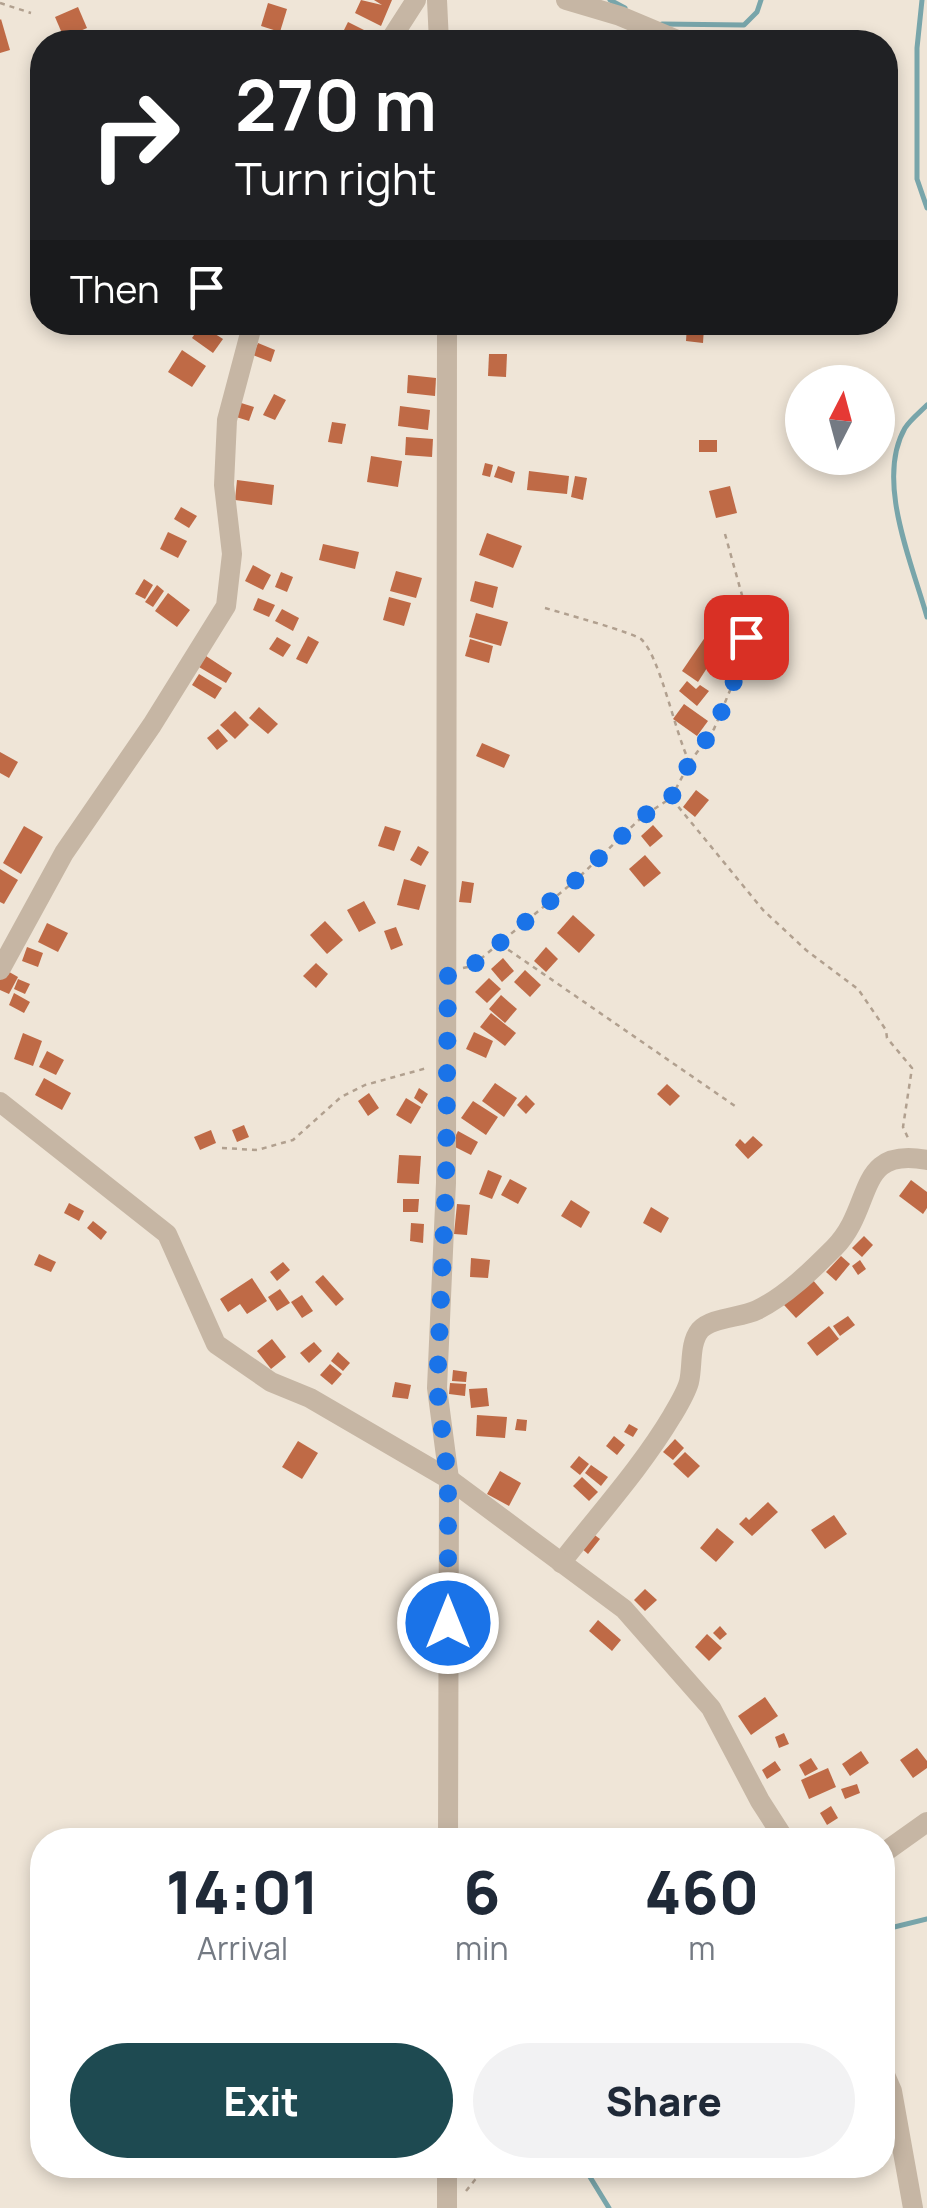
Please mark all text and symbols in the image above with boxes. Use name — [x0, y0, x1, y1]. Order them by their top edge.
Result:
text: 270 m — [235, 56, 437, 152]
icon: right — [70, 70, 200, 200]
text: Turn right — [235, 147, 436, 209]
icon: arrive — [179, 260, 234, 315]
text: Then — [70, 262, 159, 314]
north arrow — [785, 365, 895, 475]
map controls — [785, 365, 895, 475]
pin — [704, 595, 789, 680]
icon: arrive — [719, 610, 774, 665]
position arrow — [396, 1571, 500, 1675]
text: 14:01 — [166, 1850, 319, 1932]
text: 6 — [463, 1850, 500, 1932]
text: 460 — [644, 1850, 759, 1932]
text: Arrival — [197, 1926, 288, 1970]
text: min — [455, 1926, 509, 1970]
text: m — [688, 1926, 715, 1970]
button: Exit — [70, 2043, 453, 2158]
button: Share — [473, 2043, 855, 2158]

